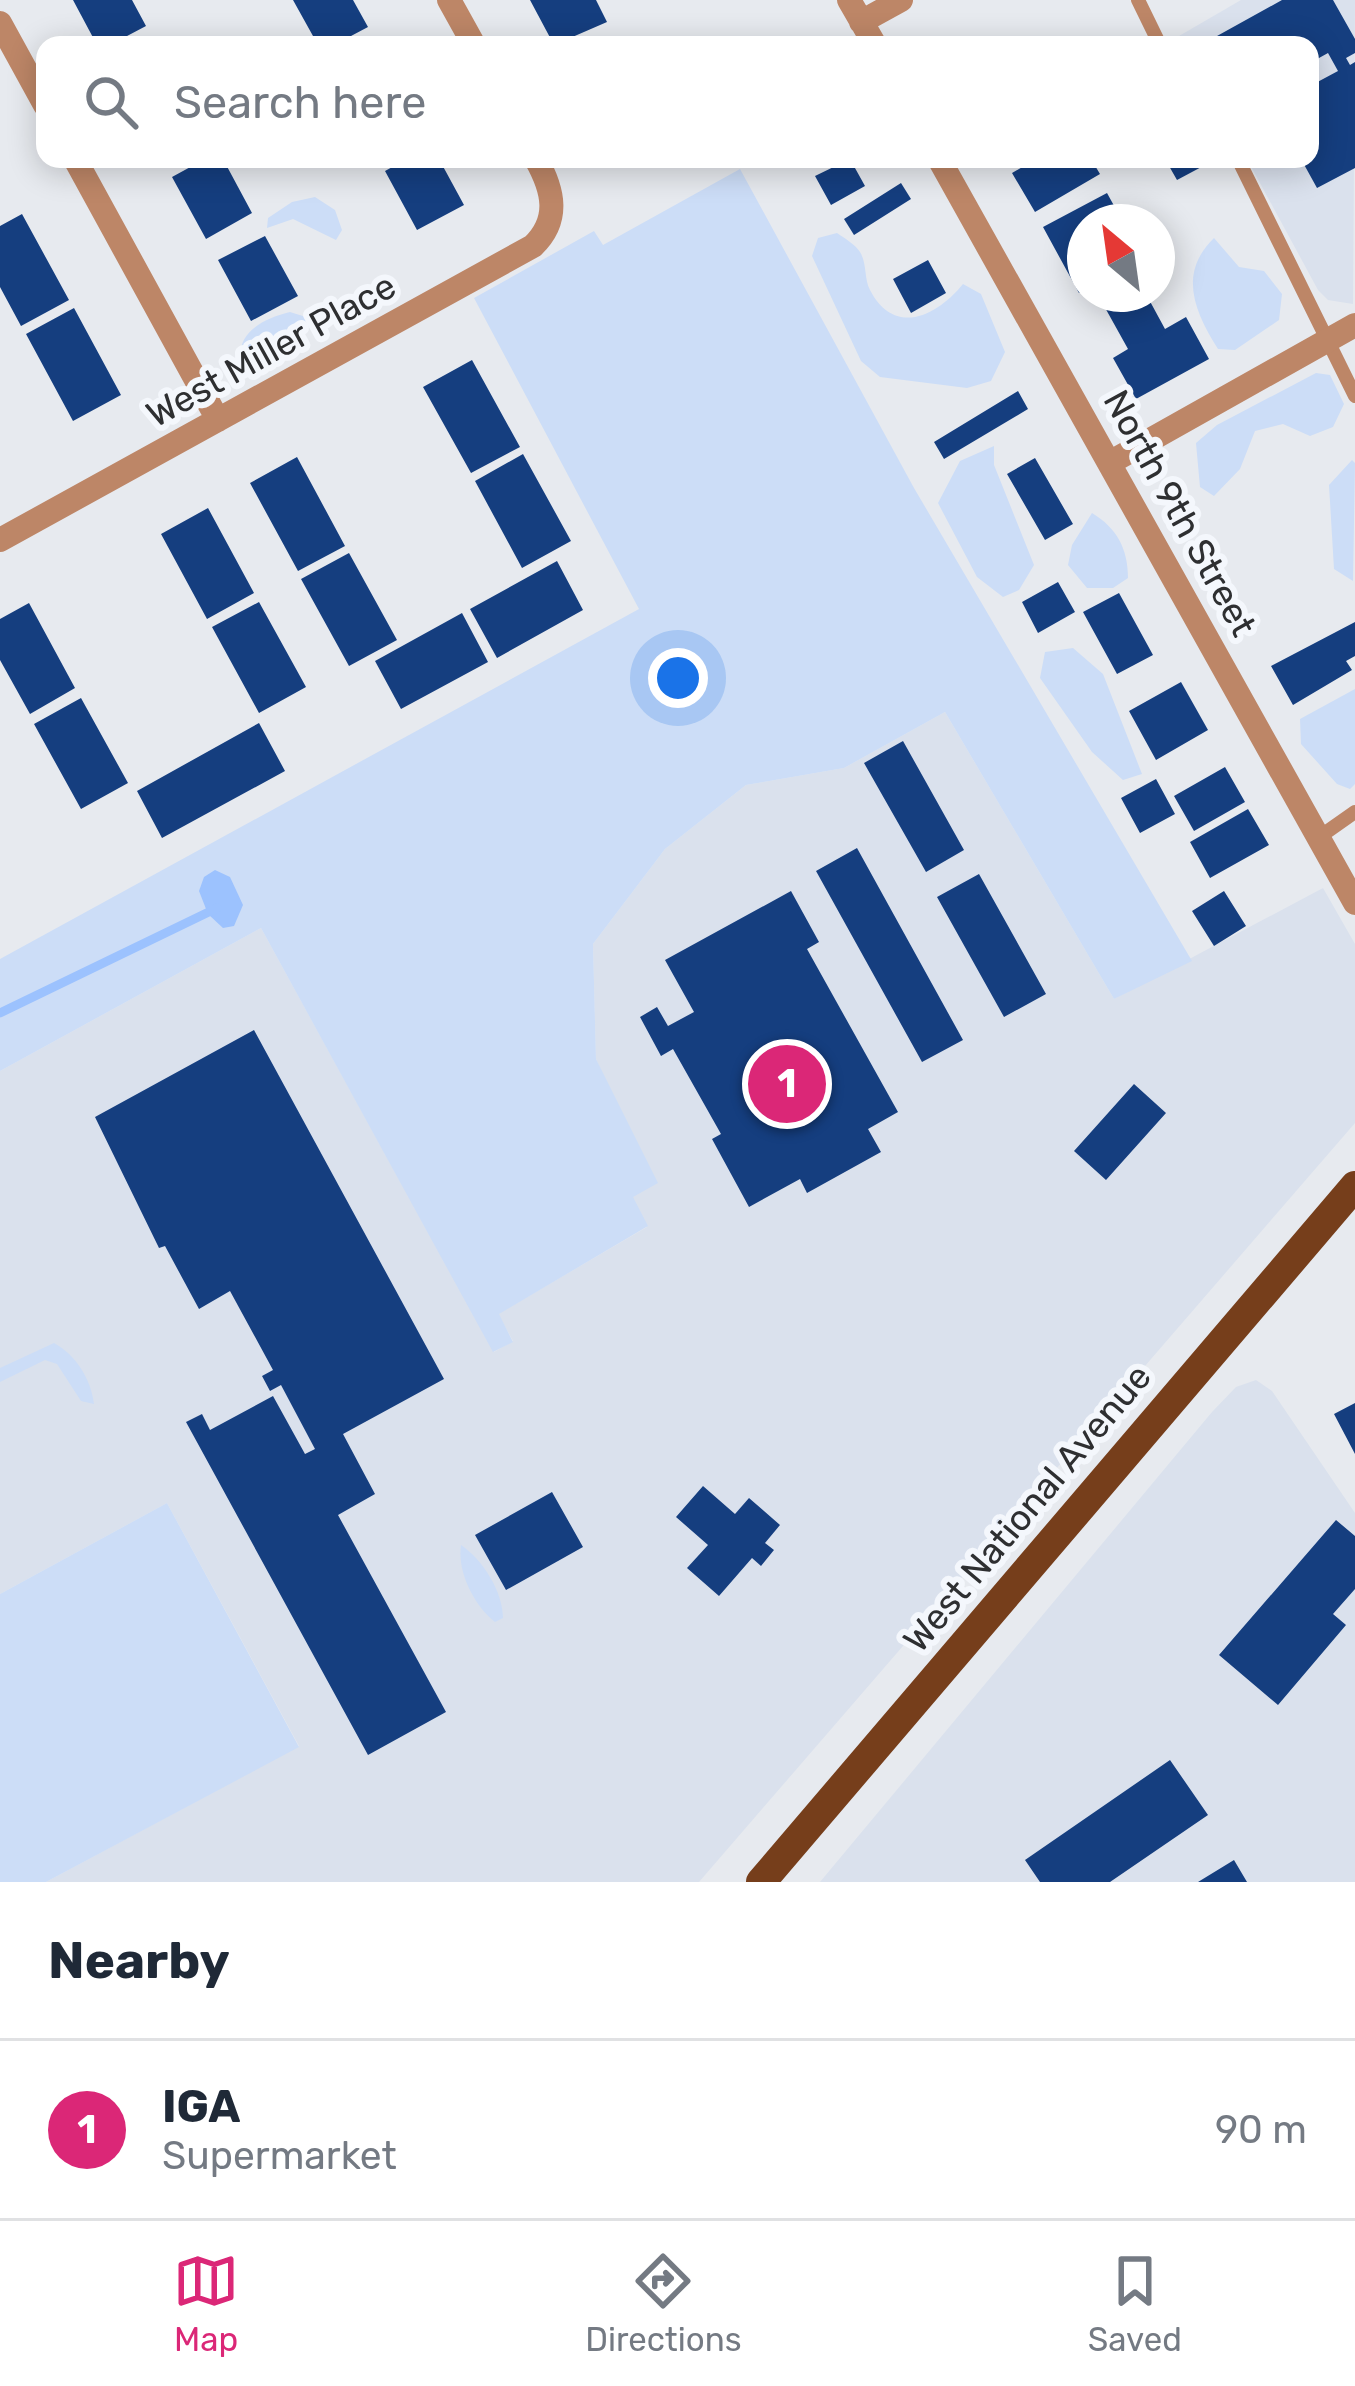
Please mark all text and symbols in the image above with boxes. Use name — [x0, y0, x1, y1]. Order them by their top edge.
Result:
search box — [36, 36, 1319, 168]
icon: search — [78, 69, 144, 135]
text: Search here — [174, 76, 426, 129]
north arrow — [1067, 204, 1175, 312]
street label: West Miller Place — [139, 264, 403, 436]
street label: North 9th Street — [1095, 383, 1265, 643]
your location — [648, 648, 708, 708]
pin: 1 — [748, 1039, 826, 1129]
street label: West National Avenue — [894, 1356, 1160, 1660]
text: Nearby — [48, 1930, 230, 1991]
text: IGA — [162, 2080, 241, 2133]
text: 1 — [77, 2107, 97, 2153]
text: 90 m — [1215, 2107, 1307, 2153]
text: Supermarket — [162, 2133, 397, 2179]
tab: Map — [173, 2248, 239, 2359]
tab: Directions — [585, 2248, 742, 2359]
tab: Saved — [1088, 2248, 1182, 2359]

